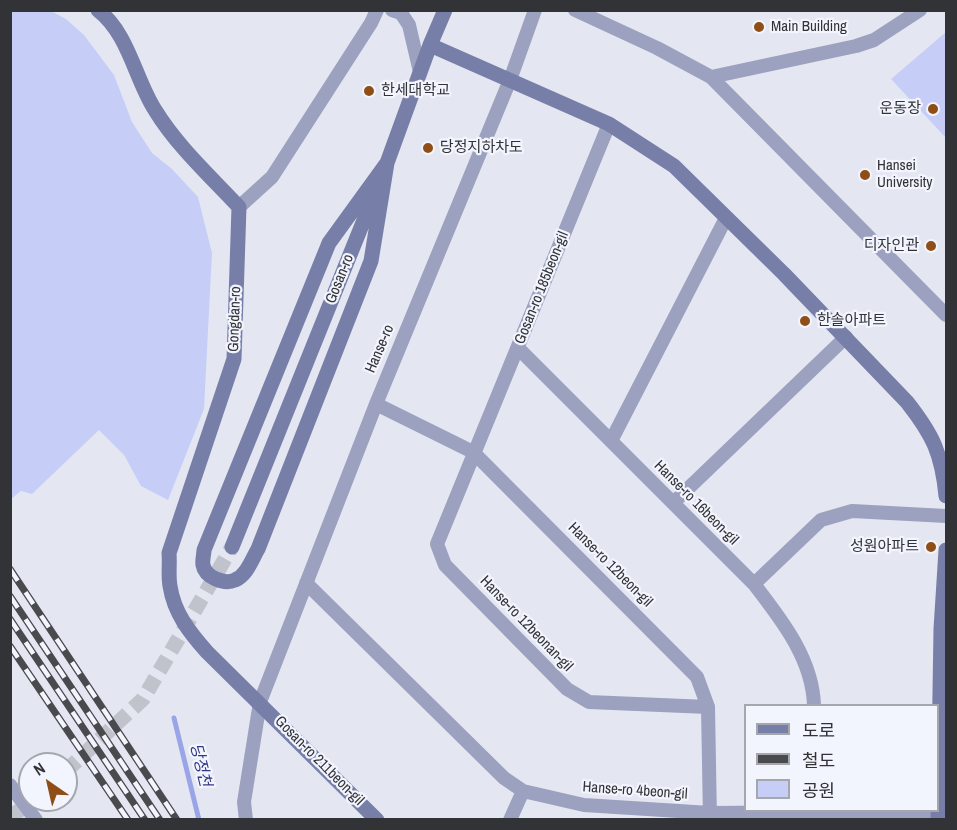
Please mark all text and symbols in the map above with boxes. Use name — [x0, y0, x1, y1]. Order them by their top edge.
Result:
place label: Main Building — [771, 18, 847, 36]
marker: Main Building — [752, 20, 766, 34]
place label: 한세대학교 — [381, 82, 450, 100]
marker: 한세대학교 — [362, 84, 376, 98]
place label: 운동장 — [880, 100, 921, 118]
marker: 운동장 — [926, 102, 940, 116]
place label: 당정지하차도 — [440, 139, 523, 157]
marker: 당정지하차도 — [421, 141, 435, 155]
place label: Hansei University — [877, 157, 932, 192]
marker: Hansei University — [858, 168, 872, 182]
street label: Gosan-ro 185beon-gil — [511, 229, 573, 347]
place label: 디자인관 — [864, 237, 919, 255]
marker: 디자인관 — [924, 239, 938, 253]
street label: Gosan-ro — [322, 252, 358, 306]
street label: Gongdan-ro — [225, 286, 245, 352]
place label: 한솔아파트 — [817, 312, 886, 330]
marker: 한솔아파트 — [798, 314, 812, 328]
street label: Hanse-ro — [362, 322, 398, 376]
street label: Hanse-ro 16beon-gil — [650, 457, 742, 549]
street label: Hanse-ro 12beon-gil — [564, 519, 656, 611]
place label: 성원아파트 — [850, 538, 919, 556]
marker: 성원아파트 — [924, 540, 938, 554]
street label: Hanse-ro 12beonan-gil — [476, 572, 576, 676]
legend — [744, 704, 939, 812]
street label: Gosan-ro 211beon-gil — [271, 713, 367, 809]
text: 도로 — [802, 718, 835, 743]
water label: 당정천 — [185, 741, 215, 789]
text: 철도 — [802, 748, 835, 773]
north arrow — [18, 752, 78, 812]
text: N — [29, 757, 49, 781]
street label: Hanse-ro 4beon-gil — [582, 778, 688, 804]
text: 공원 — [802, 778, 835, 803]

